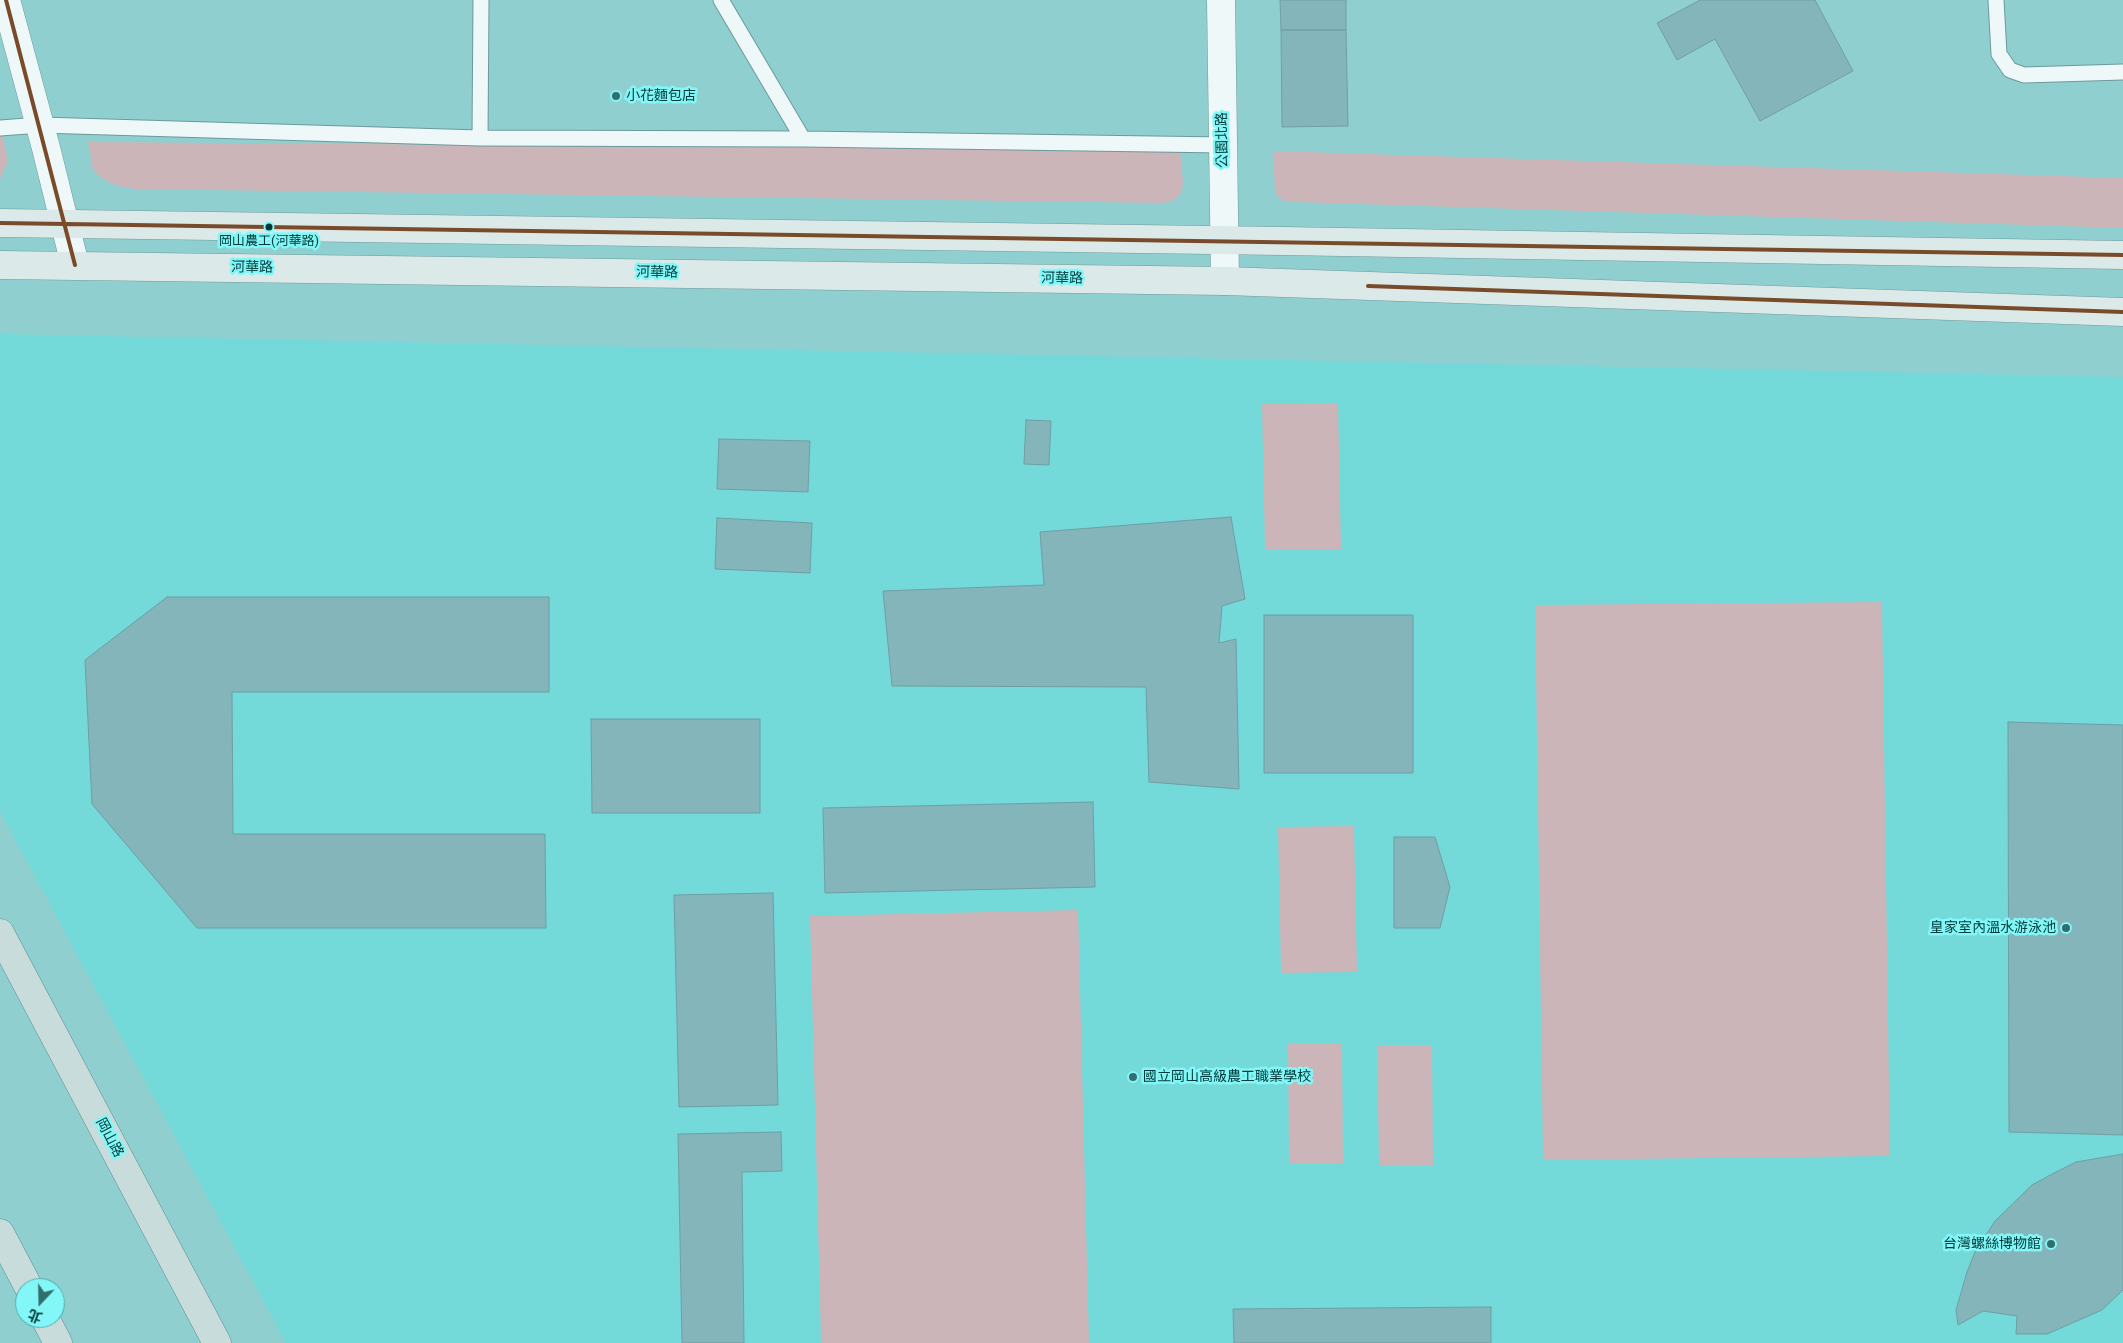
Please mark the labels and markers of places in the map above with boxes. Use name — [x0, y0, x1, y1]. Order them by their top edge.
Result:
place label: 小花麵包店 — [626, 88, 696, 104]
marker: 小花麵包店 — [610, 90, 622, 102]
marker: 岡山農工(河華路) — [264, 222, 274, 232]
place label: 岡山農工(河華路) — [219, 234, 319, 250]
place label: 皇家室內溫水游泳池 — [1930, 920, 2056, 936]
marker: 皇家室內溫水游泳池 — [2060, 922, 2072, 934]
place label: 國立岡山高級農工職業學校 — [1143, 1069, 1311, 1085]
marker: 國立岡山高級農工職業學校 — [1127, 1071, 1139, 1083]
place label: 台灣螺絲博物館 — [1943, 1236, 2041, 1252]
marker: 台灣螺絲博物館 — [2045, 1238, 2057, 1250]

